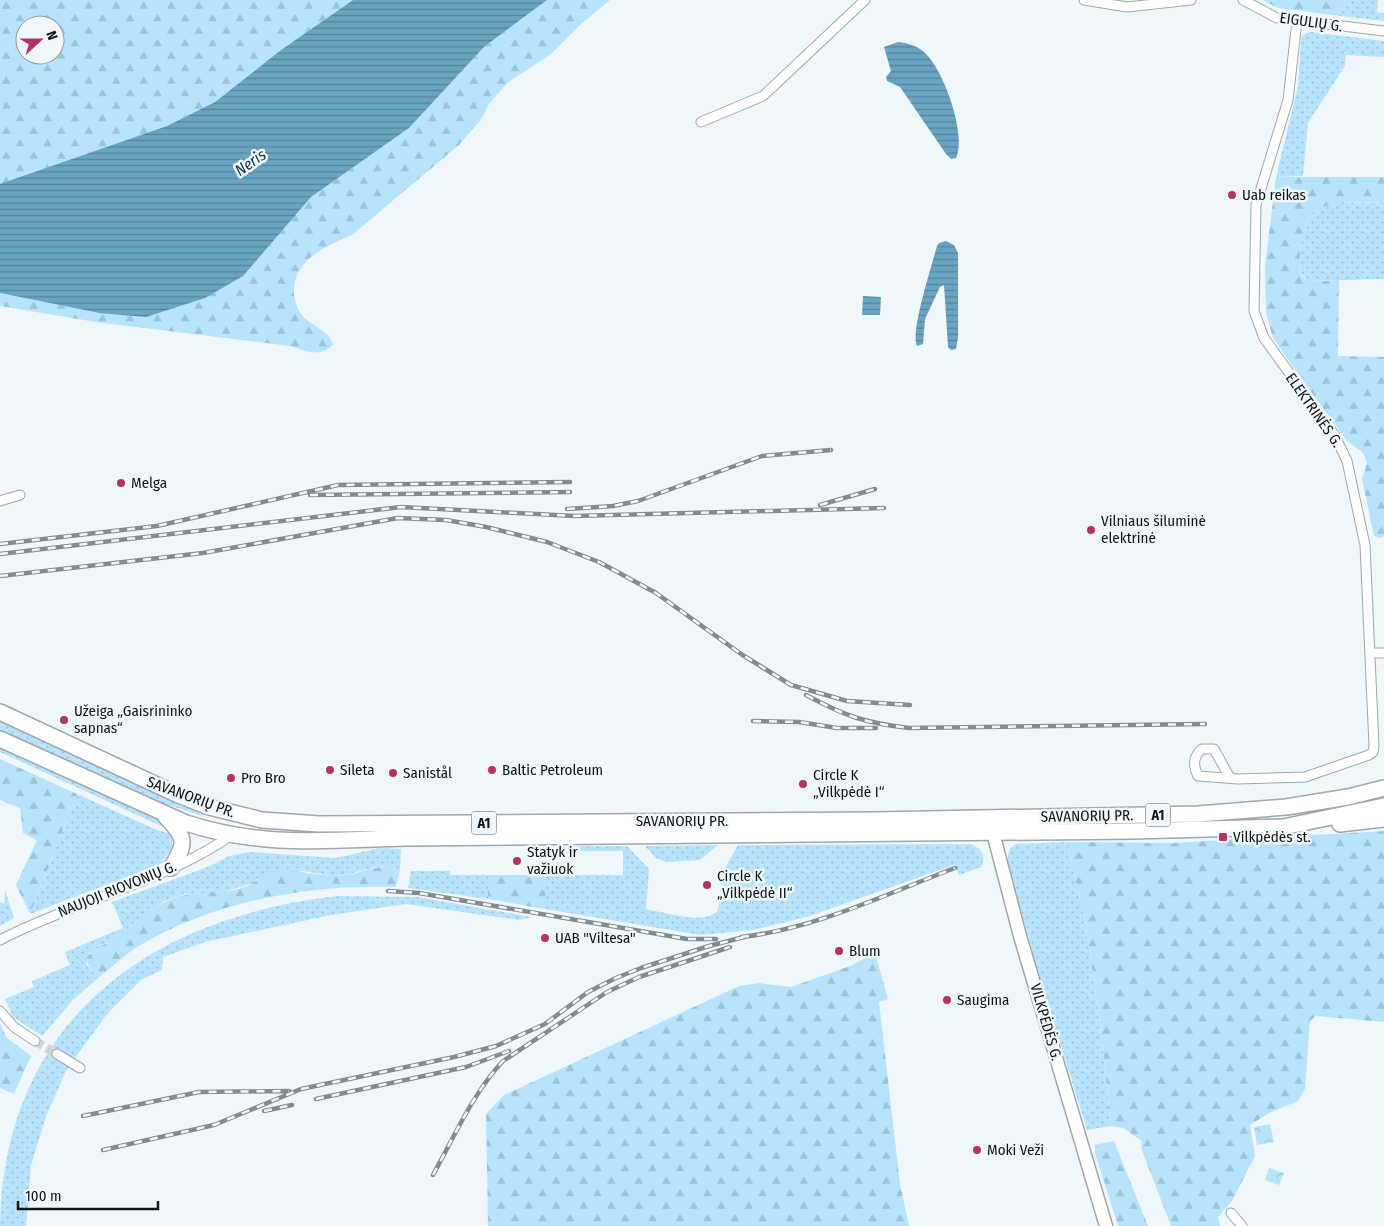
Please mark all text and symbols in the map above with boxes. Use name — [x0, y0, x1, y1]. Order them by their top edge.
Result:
street label: EIGULIŲ G. — [1279, 9, 1343, 35]
north arrow — [15, 15, 65, 65]
text: N — [42, 29, 61, 42]
water label: Neris — [231, 145, 270, 180]
place label: Uab reikas — [1242, 186, 1306, 204]
marker: Uab reikas — [1226, 189, 1238, 201]
street label: ELEKTRINĖS G. — [1282, 369, 1346, 451]
place label: Melga — [131, 474, 167, 492]
marker: Melga — [115, 477, 127, 489]
place label: Vilniaus šiluminė elektrinė — [1101, 512, 1206, 547]
marker: Vilniaus šiluminė elektrinė — [1085, 524, 1097, 536]
place label: Užeiga „Gaisrininko sapnas“ — [74, 702, 192, 737]
marker: Užeiga „Gaisrininko sapnas“ — [58, 714, 70, 726]
place label: Sileta — [340, 761, 375, 779]
place label: Baltic Petroleum — [502, 761, 603, 779]
marker: Sileta — [324, 764, 336, 776]
place label: Sanistål — [403, 764, 452, 782]
marker: Baltic Petroleum — [486, 764, 498, 776]
place label: Circle K „Vilkpėdė I“ — [813, 766, 885, 801]
marker: Sanistål — [387, 767, 399, 779]
place label: Pro Bro — [241, 769, 286, 787]
marker: Pro Bro — [225, 772, 237, 784]
street label: SAVANORIŲ PR. — [144, 773, 238, 821]
marker: Circle K „Vilkpėdė I“ — [797, 778, 809, 790]
road number: A1 — [1146, 804, 1170, 826]
street label: SAVANORIŲ PR. — [1041, 806, 1133, 826]
road number: A1 — [472, 811, 496, 834]
street label: SAVANORIŲ PR. — [636, 812, 728, 830]
place label: Vilkpėdės st. — [1233, 828, 1311, 846]
marker: Vilkpėdės st. — [1217, 831, 1229, 843]
place label: Statyk ir važiuok — [527, 843, 578, 878]
marker: Statyk ir važiuok — [511, 855, 523, 867]
street label: NAUJOJI RIOVONIŲ G. — [55, 857, 179, 921]
place label: Circle K „Vilkpėdė II“ — [717, 867, 793, 902]
marker: Circle K „Vilkpėdė II“ — [701, 879, 713, 891]
place label: UAB "Viltesa" — [555, 929, 636, 947]
marker: UAB "Viltesa" — [539, 932, 551, 944]
place label: Blum — [849, 942, 881, 960]
marker: Blum — [833, 945, 845, 957]
street label: VILKPĖDĖS G. — [1026, 981, 1066, 1063]
place label: Saugima — [957, 991, 1009, 1009]
marker: Saugima — [941, 994, 953, 1006]
place label: Moki Veži — [987, 1141, 1044, 1159]
marker: Moki Veži — [971, 1144, 983, 1156]
scale bar — [18, 1178, 158, 1210]
text: 100 m — [25, 1187, 62, 1205]

